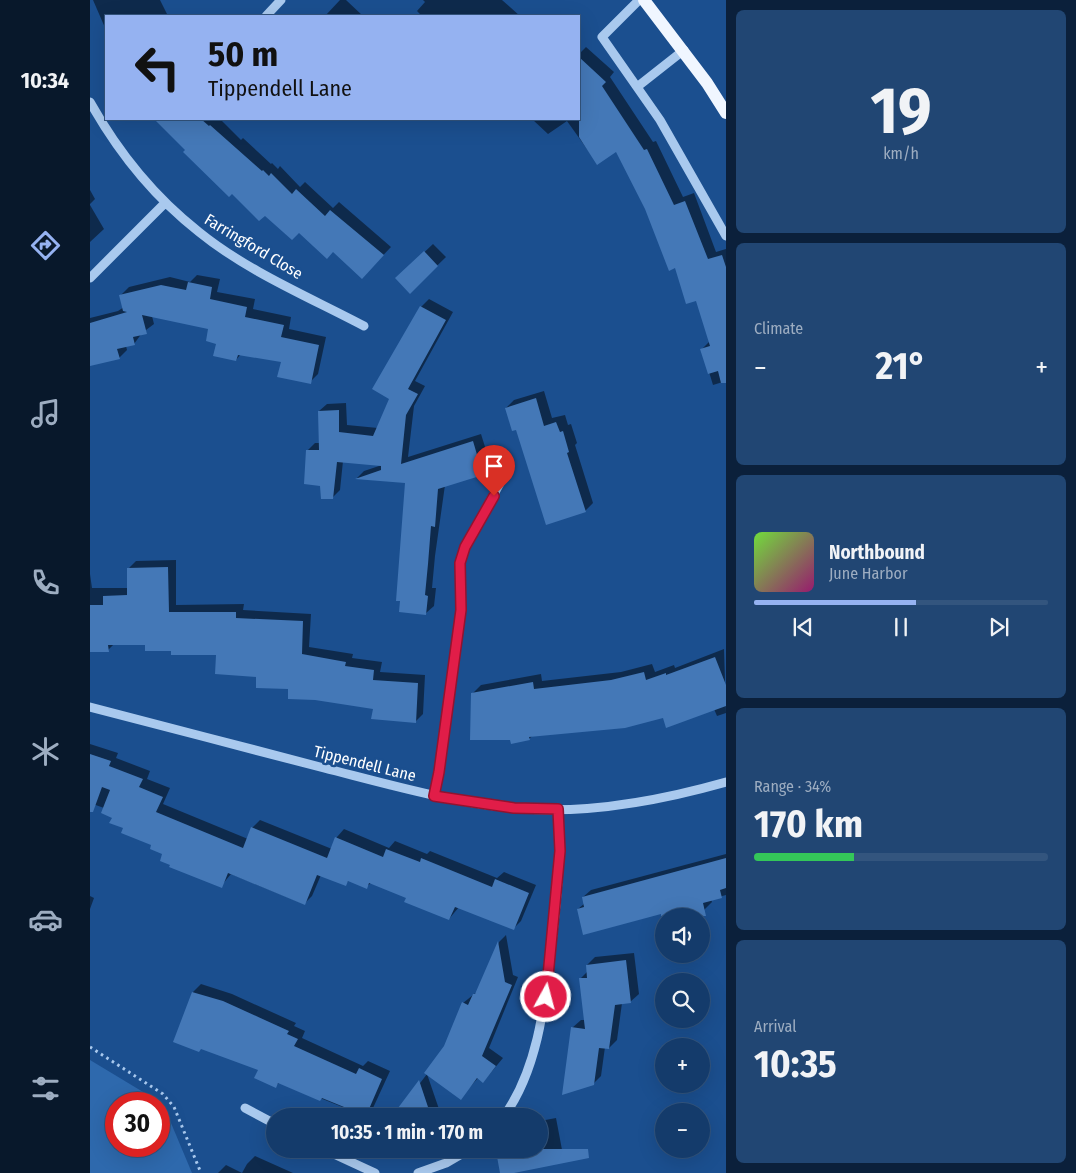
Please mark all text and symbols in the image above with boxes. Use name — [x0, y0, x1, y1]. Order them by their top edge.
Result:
text: 50 m — [208, 33, 278, 75]
icon: left — [125, 35, 190, 100]
text: 10:34 — [21, 67, 69, 94]
text: 19 — [870, 72, 932, 150]
text: Tippendell Lane — [208, 75, 352, 102]
text: km/h — [883, 144, 919, 163]
street label: Farringford Close — [201, 210, 306, 283]
icon: directions — [28, 228, 63, 263]
text: Climate — [754, 319, 803, 338]
text: 21° — [876, 343, 926, 389]
text: − — [754, 351, 767, 384]
text: + — [1035, 351, 1048, 384]
icon: music — [28, 396, 63, 431]
pin — [473, 445, 515, 496]
icon: arrive — [480, 452, 508, 480]
text: Northbound — [829, 541, 925, 564]
text: June Harbor — [829, 564, 907, 583]
icon: phone — [28, 565, 63, 600]
icon: previous — [789, 613, 817, 641]
icon: pause — [887, 613, 915, 641]
icon: next — [985, 613, 1013, 641]
icon: climate — [28, 734, 63, 769]
street label: Tippendell Lane — [312, 742, 418, 785]
text: Range · 34% — [754, 777, 831, 796]
text: 170 km — [754, 801, 863, 847]
icon: car — [28, 902, 63, 937]
map controls — [655, 908, 710, 1158]
button: sound — [655, 908, 710, 963]
position arrow — [519, 970, 571, 1022]
button: search — [655, 973, 710, 1028]
text: Arrival — [754, 1017, 796, 1036]
button: + — [655, 1038, 710, 1093]
text: 10:35 — [754, 1041, 837, 1087]
icon: filters — [28, 1071, 63, 1106]
speed limit sign: 30 — [105, 1092, 170, 1157]
button: − — [655, 1103, 710, 1158]
text: 10:35 · 1 min · 170 m — [331, 1121, 483, 1144]

